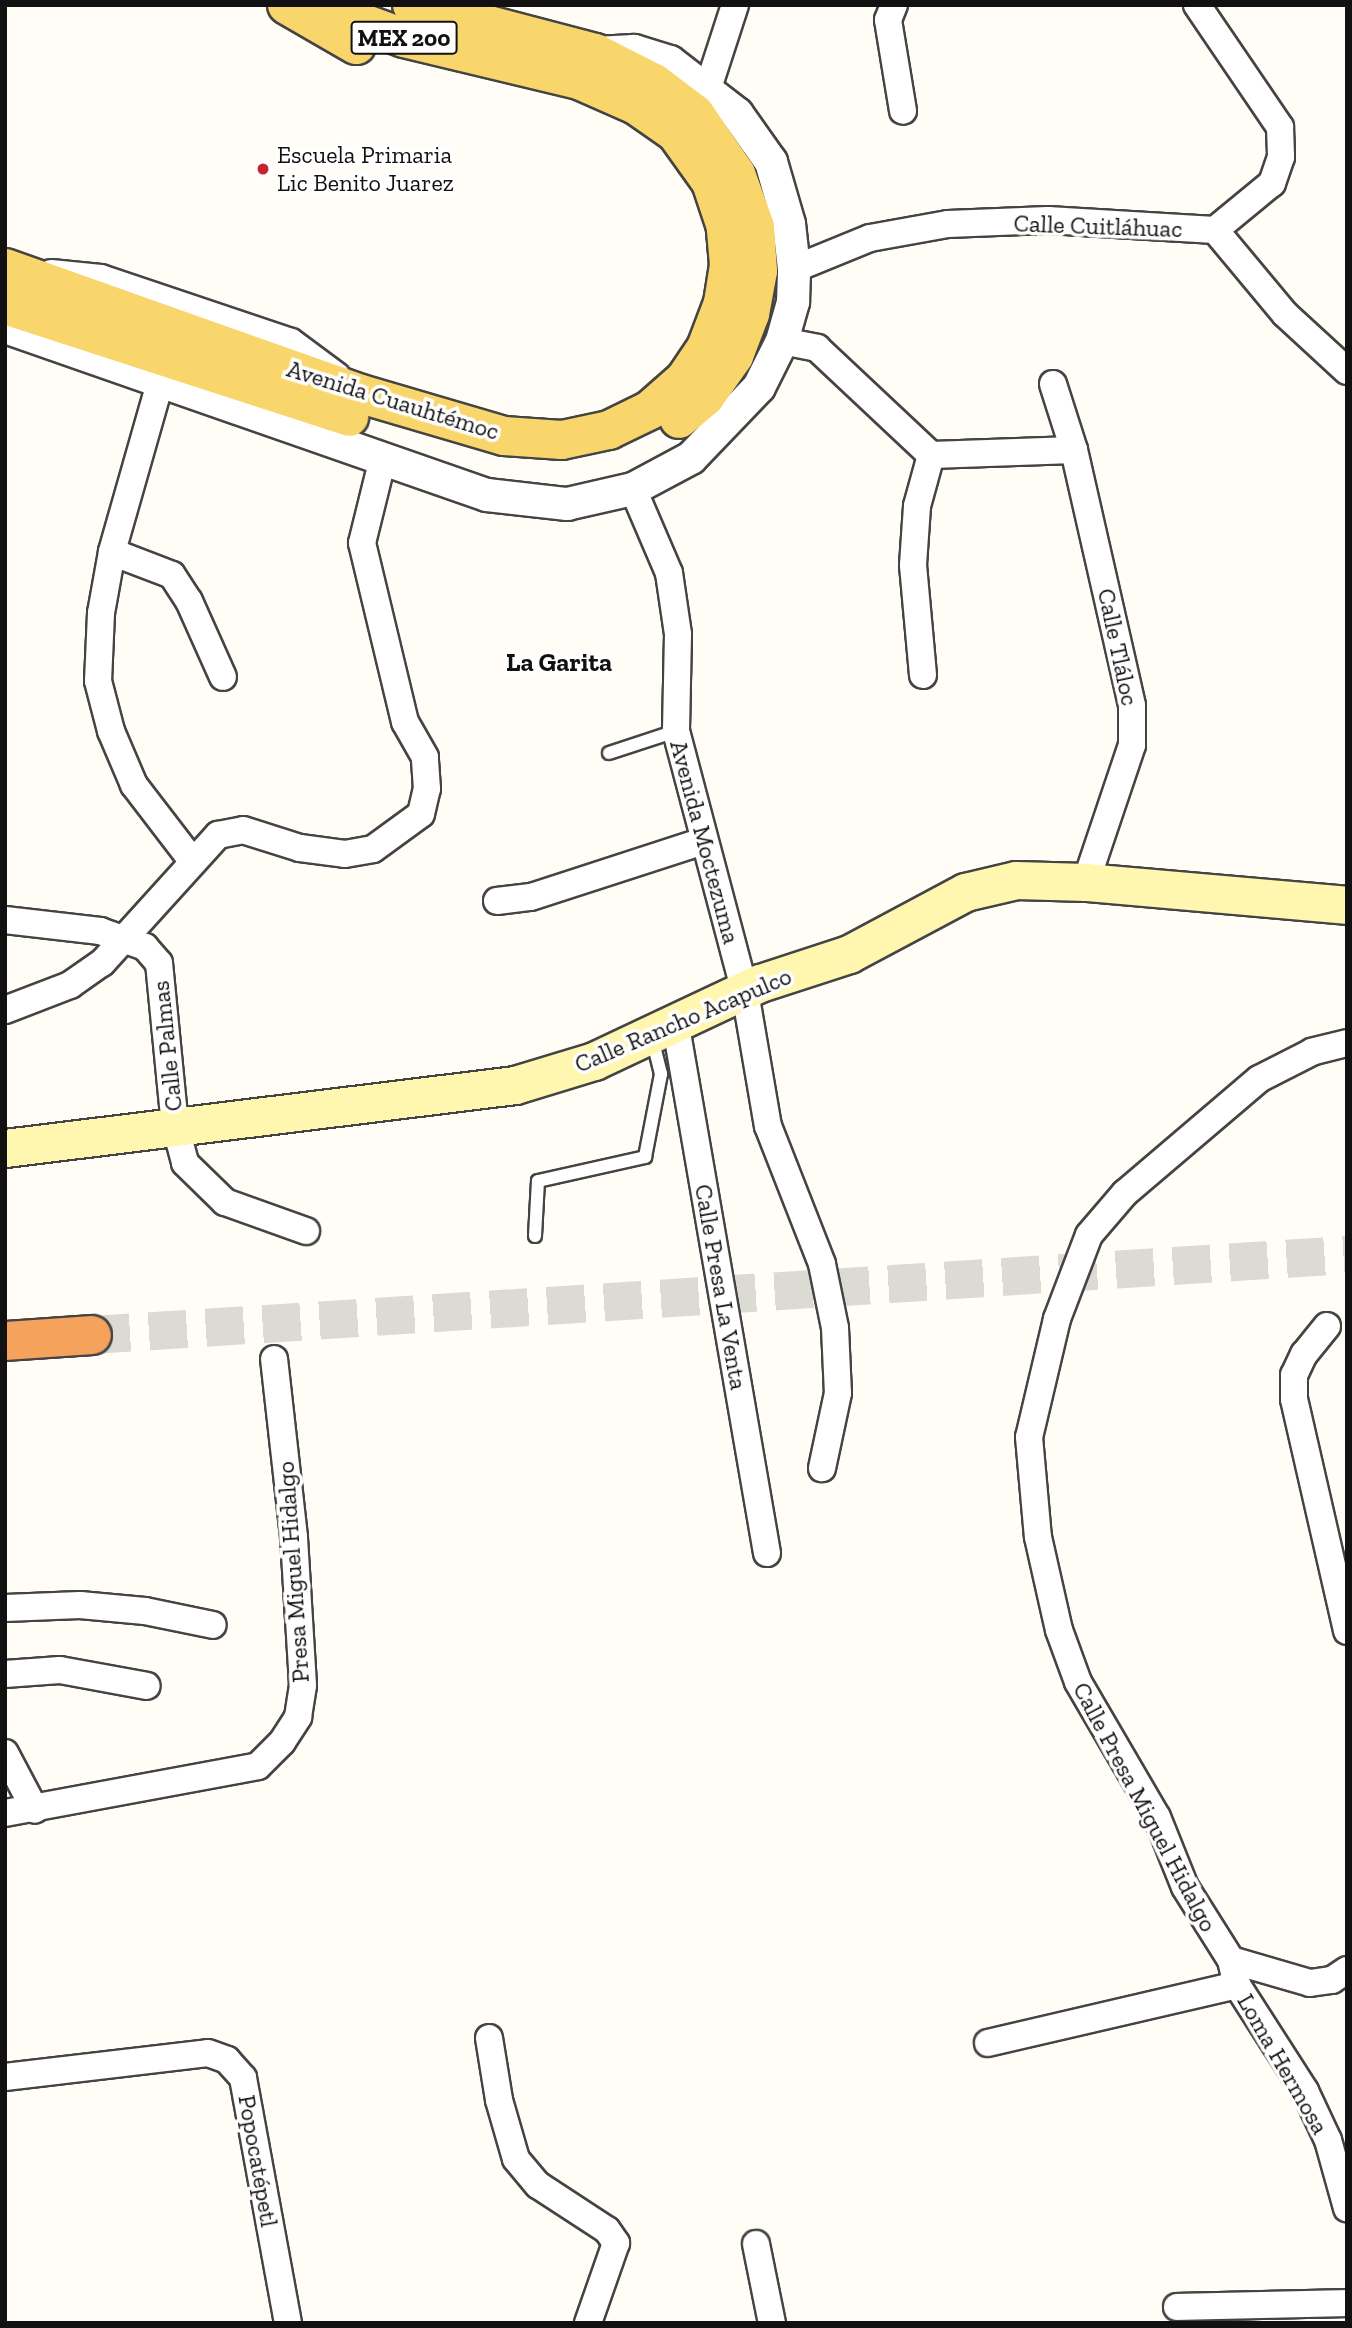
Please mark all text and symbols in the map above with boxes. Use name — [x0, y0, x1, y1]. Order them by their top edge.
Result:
road number: MEX 200 — [350, 19, 458, 58]
place label: Escuela Primaria Lic Benito Juarez — [277, 141, 454, 197]
marker: Escuela Primaria Lic Benito Juarez — [255, 161, 271, 177]
street label: Calle Cuitláhuac — [1013, 209, 1183, 243]
street label: Avenida Cuauhtémoc — [284, 354, 502, 446]
street label: Calle Tláloc — [1092, 586, 1144, 708]
district label: La Garita — [506, 647, 612, 679]
street label: Avenida Moctezuma — [664, 737, 746, 947]
street label: Calle Rancho Acapulco — [570, 961, 796, 1079]
street label: Calle Palmas — [146, 979, 188, 1113]
street label: Calle Presa La Venta — [689, 1182, 753, 1392]
street label: Presa Miguel Hidalgo — [271, 1460, 315, 1684]
street label: Calle Presa Miguel Hidalgo — [1067, 1677, 1223, 1937]
street label: Loma Hermosa — [1231, 1989, 1335, 2139]
street label: Popocatépetl — [232, 2093, 284, 2229]

